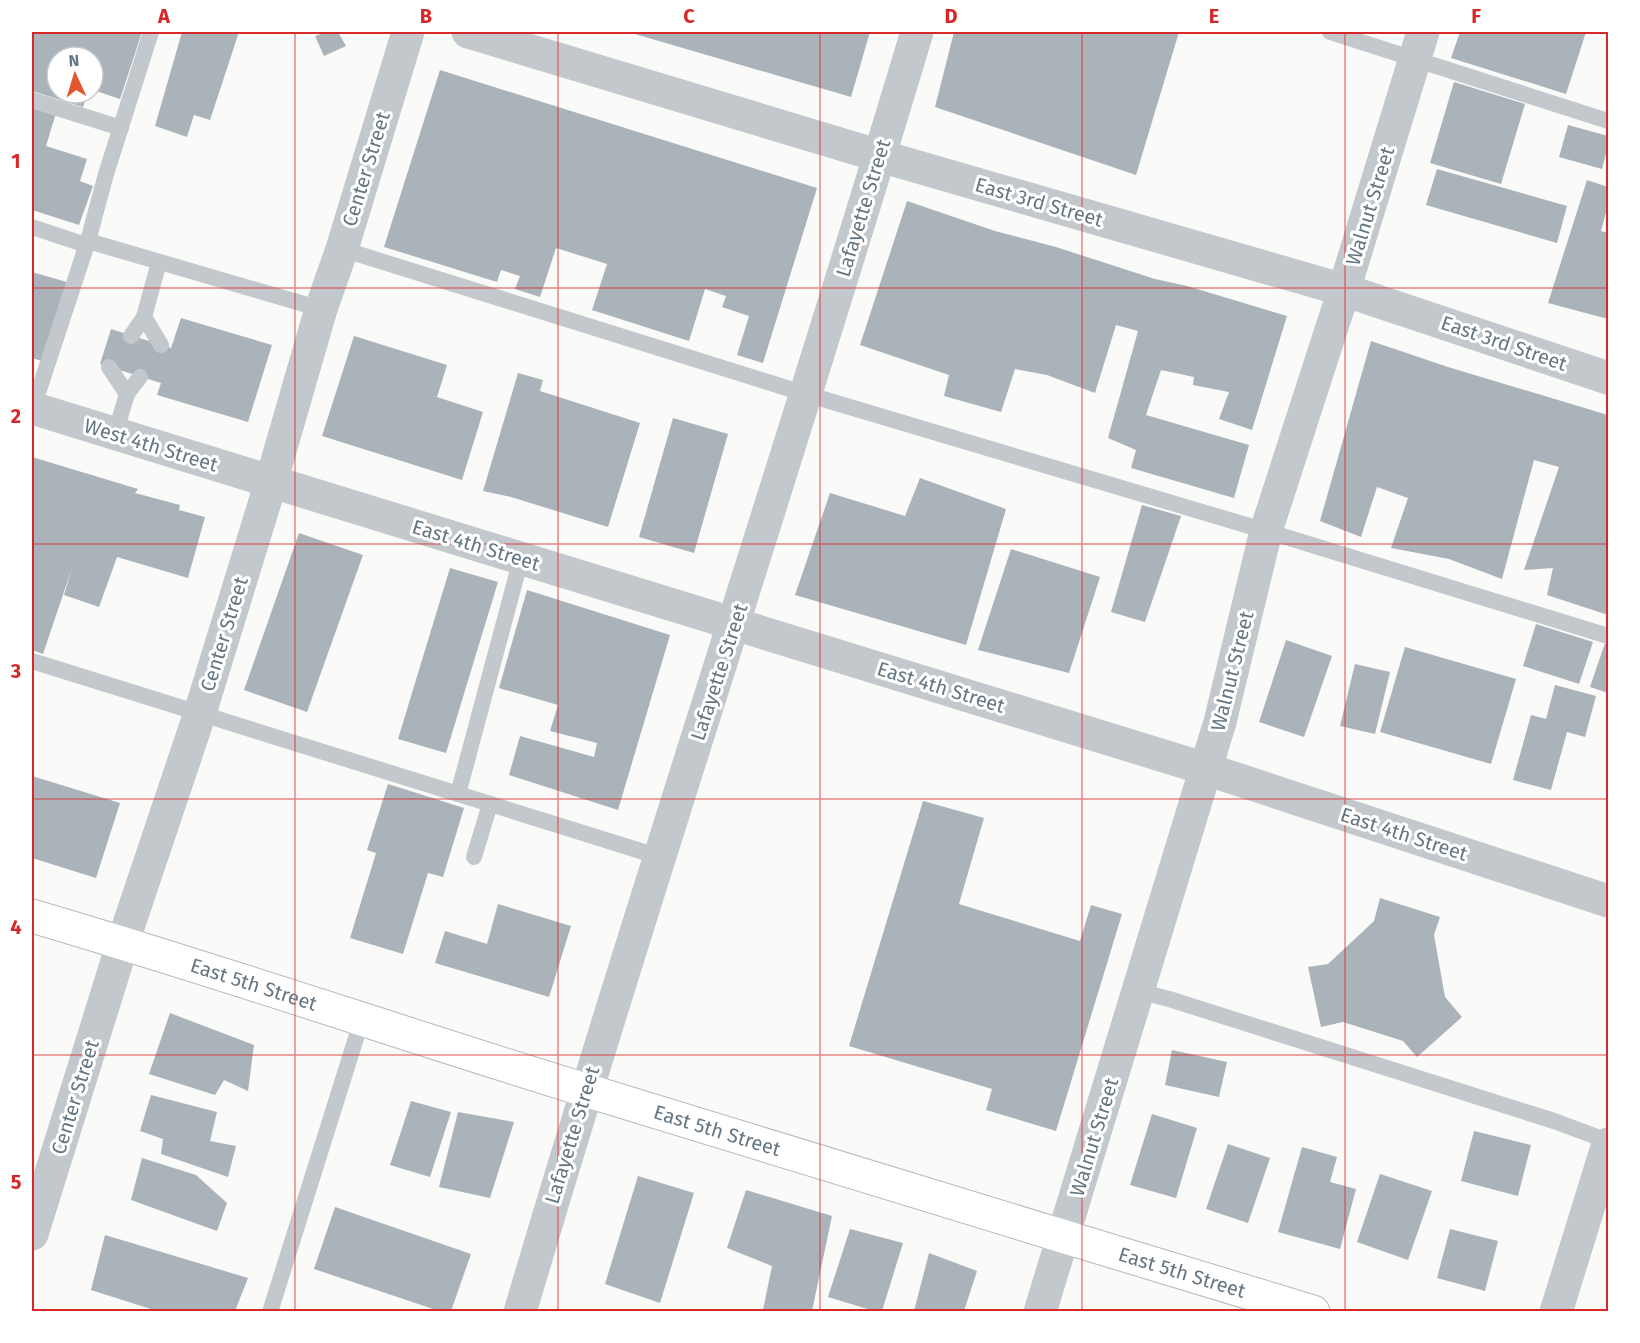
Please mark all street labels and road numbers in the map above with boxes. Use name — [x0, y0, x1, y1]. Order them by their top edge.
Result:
street label: Center Street — [337, 108, 395, 229]
street label: Lafayette Street — [831, 135, 896, 280]
street label: Walnut Street — [1341, 143, 1400, 268]
street label: East 3rd Street — [972, 172, 1106, 232]
street label: East 3rd Street — [1438, 310, 1571, 376]
street label: West 4th Street — [81, 413, 221, 477]
street label: East 4th Street — [409, 514, 543, 576]
street label: Center Street — [195, 573, 253, 694]
street label: Lafayette Street — [686, 600, 753, 744]
street label: Walnut Street — [1206, 608, 1259, 733]
street label: East 4th Street — [874, 656, 1008, 718]
street label: East 4th Street — [1337, 802, 1471, 866]
street label: East 5th Street — [187, 953, 321, 1016]
street label: Center Street — [46, 1036, 104, 1157]
street label: Lafayette Street — [540, 1062, 605, 1207]
street label: Walnut Street — [1065, 1074, 1124, 1199]
street label: East 5th Street — [651, 1100, 784, 1161]
street label: East 5th Street — [1116, 1242, 1249, 1303]

